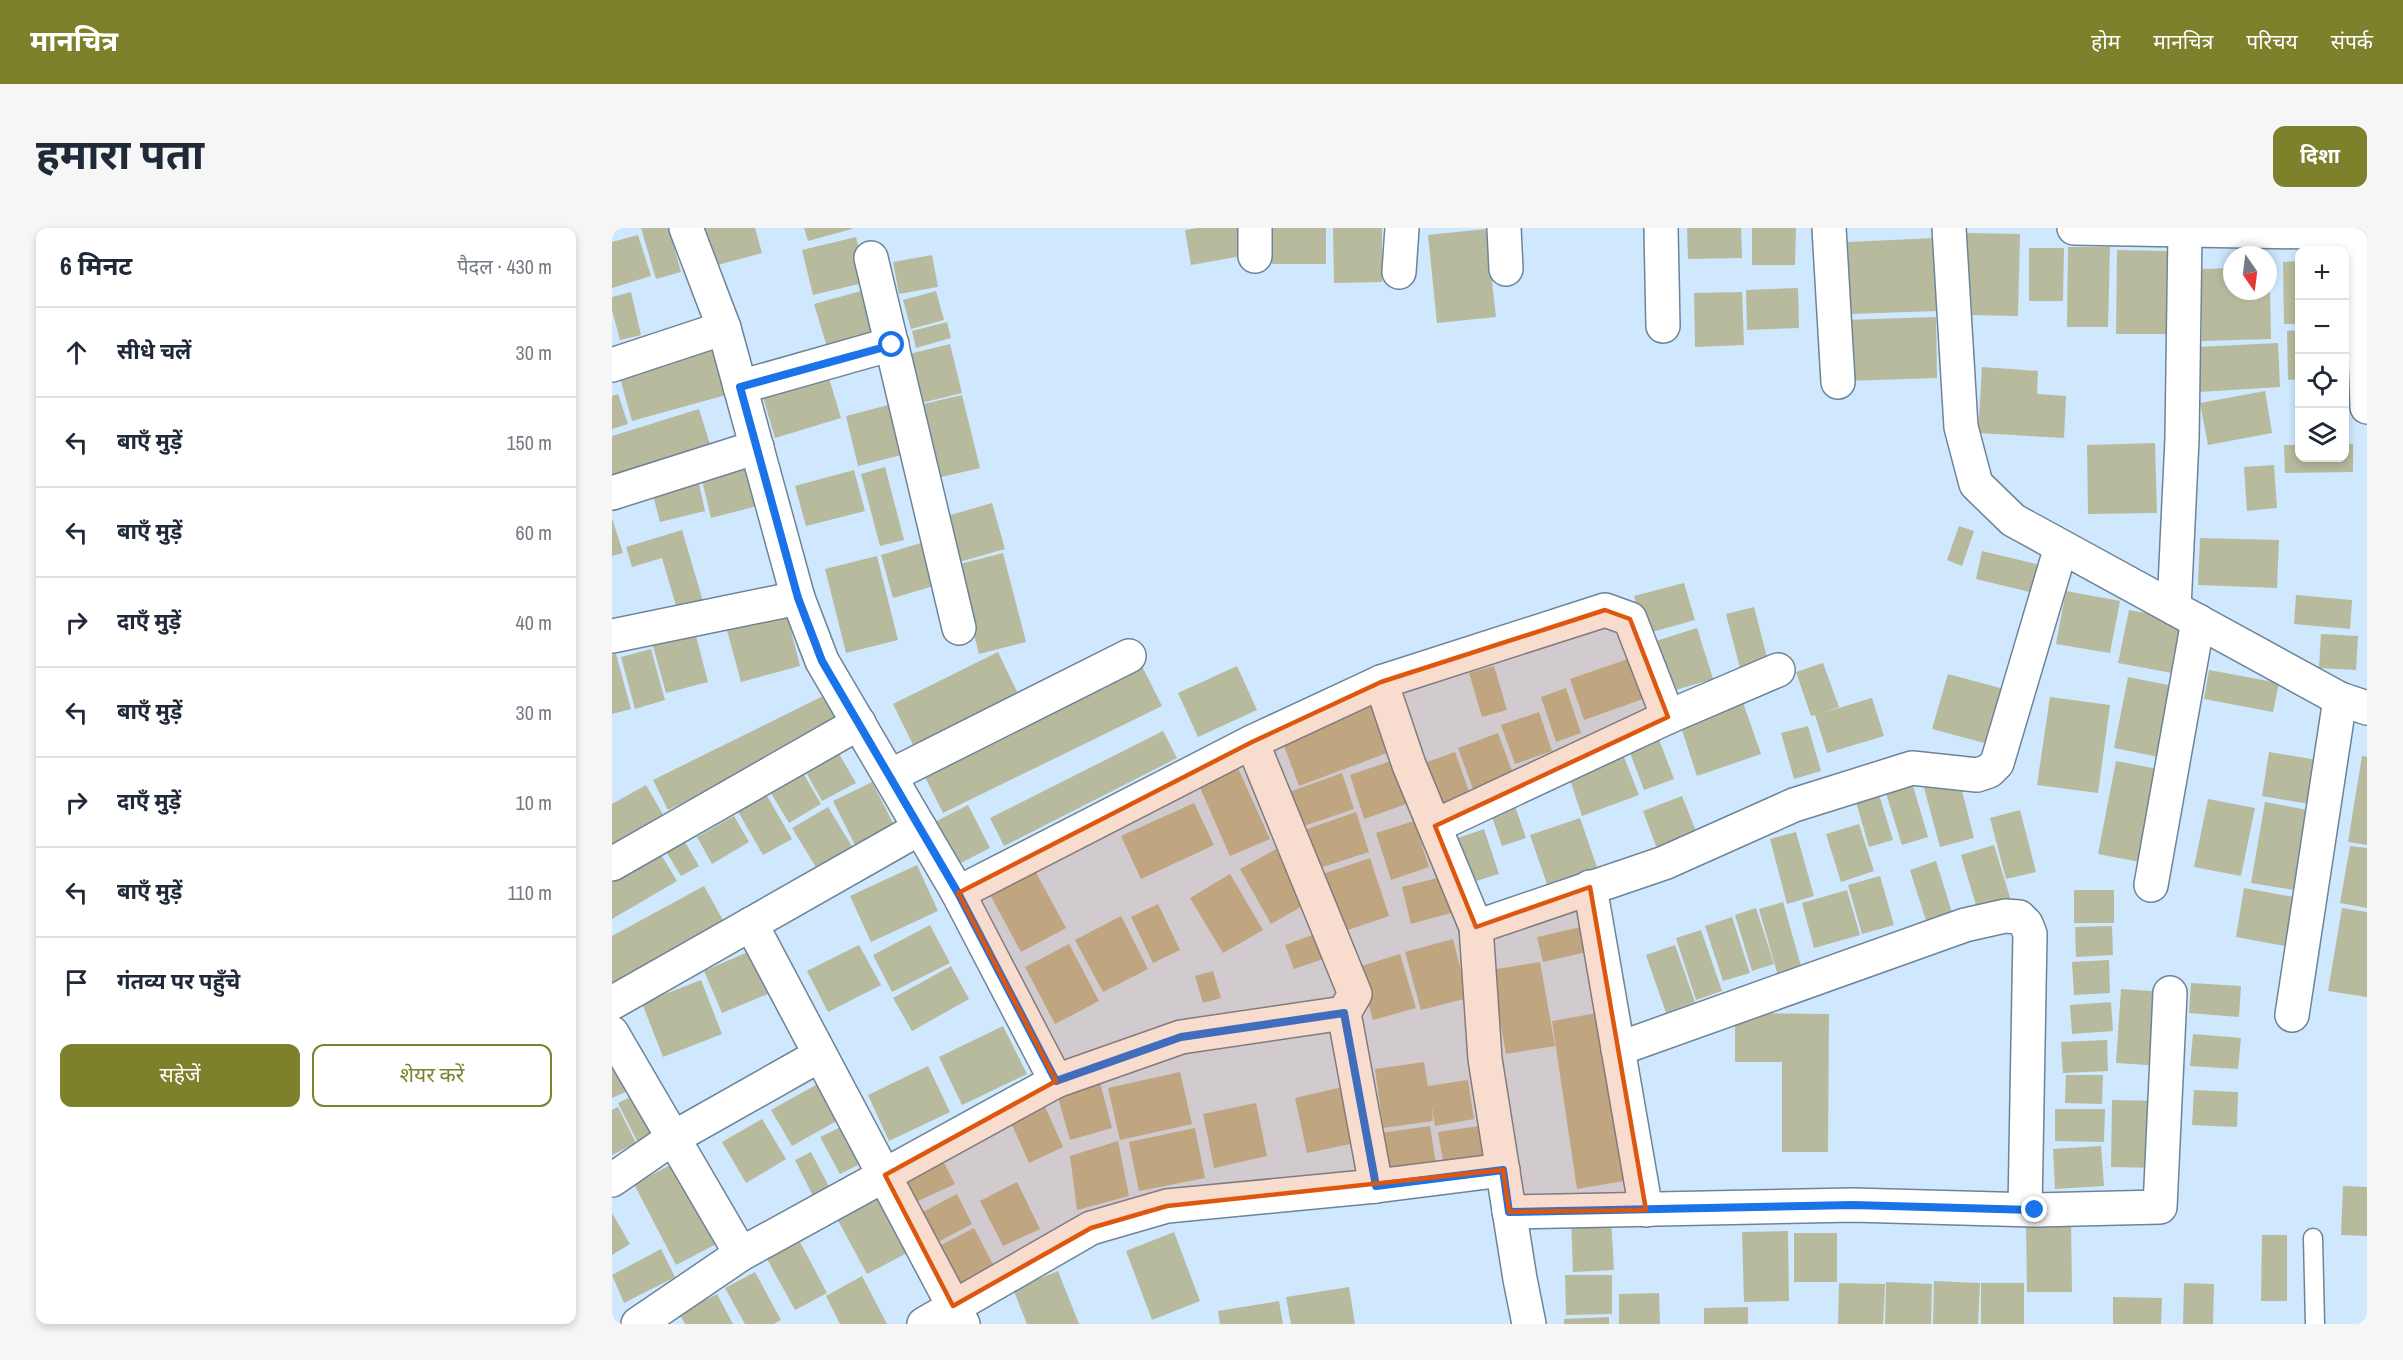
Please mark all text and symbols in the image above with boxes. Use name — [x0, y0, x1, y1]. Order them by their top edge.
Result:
text: मानचित्र — [30, 22, 118, 60]
text: होम — [2091, 27, 2120, 56]
text: मानचित्र — [2153, 27, 2213, 56]
text: परिचय — [2246, 27, 2298, 56]
text: संपर्क — [2331, 27, 2373, 56]
text: हमारा पता — [36, 126, 204, 182]
button: दिशा — [2273, 126, 2367, 187]
north arrow — [2223, 246, 2277, 300]
map controls — [2295, 246, 2349, 462]
button: + — [2295, 246, 2349, 300]
text: 6 मिनट — [60, 248, 132, 283]
text: पैदल · 430 m — [457, 253, 552, 280]
button: − — [2295, 300, 2349, 354]
route start — [878, 331, 904, 357]
icon: ahead — [60, 336, 93, 369]
text: सीधे चलें — [117, 336, 191, 366]
text: 30 m — [516, 339, 552, 366]
button: locate — [2295, 354, 2349, 408]
button: layers — [2295, 408, 2349, 462]
icon: left — [60, 426, 93, 459]
text: बाएँ मुड़ें — [117, 426, 182, 456]
text: 150 m — [506, 429, 552, 456]
icon: left — [60, 516, 93, 549]
text: बाएँ मुड़ें — [117, 516, 182, 546]
text: 60 m — [516, 519, 552, 546]
icon: right — [60, 606, 93, 639]
text: दाएँ मुड़ें — [117, 606, 181, 636]
text: 40 m — [516, 609, 552, 636]
icon: left — [60, 696, 93, 729]
text: बाएँ मुड़ें — [117, 696, 182, 726]
text: 30 m — [516, 699, 552, 726]
icon: right — [60, 786, 93, 819]
text: दाएँ मुड़ें — [117, 786, 181, 816]
text: 10 m — [516, 789, 552, 816]
icon: left — [60, 876, 93, 909]
text: बाएँ मुड़ें — [117, 876, 182, 906]
text: 110 m — [508, 879, 552, 906]
icon: arrive — [60, 966, 93, 999]
text: गंतव्य पर पहुँचे — [117, 966, 240, 996]
button: सहेजें — [60, 1044, 300, 1107]
button: शेयर करें — [312, 1044, 552, 1107]
route end — [2021, 1196, 2047, 1222]

